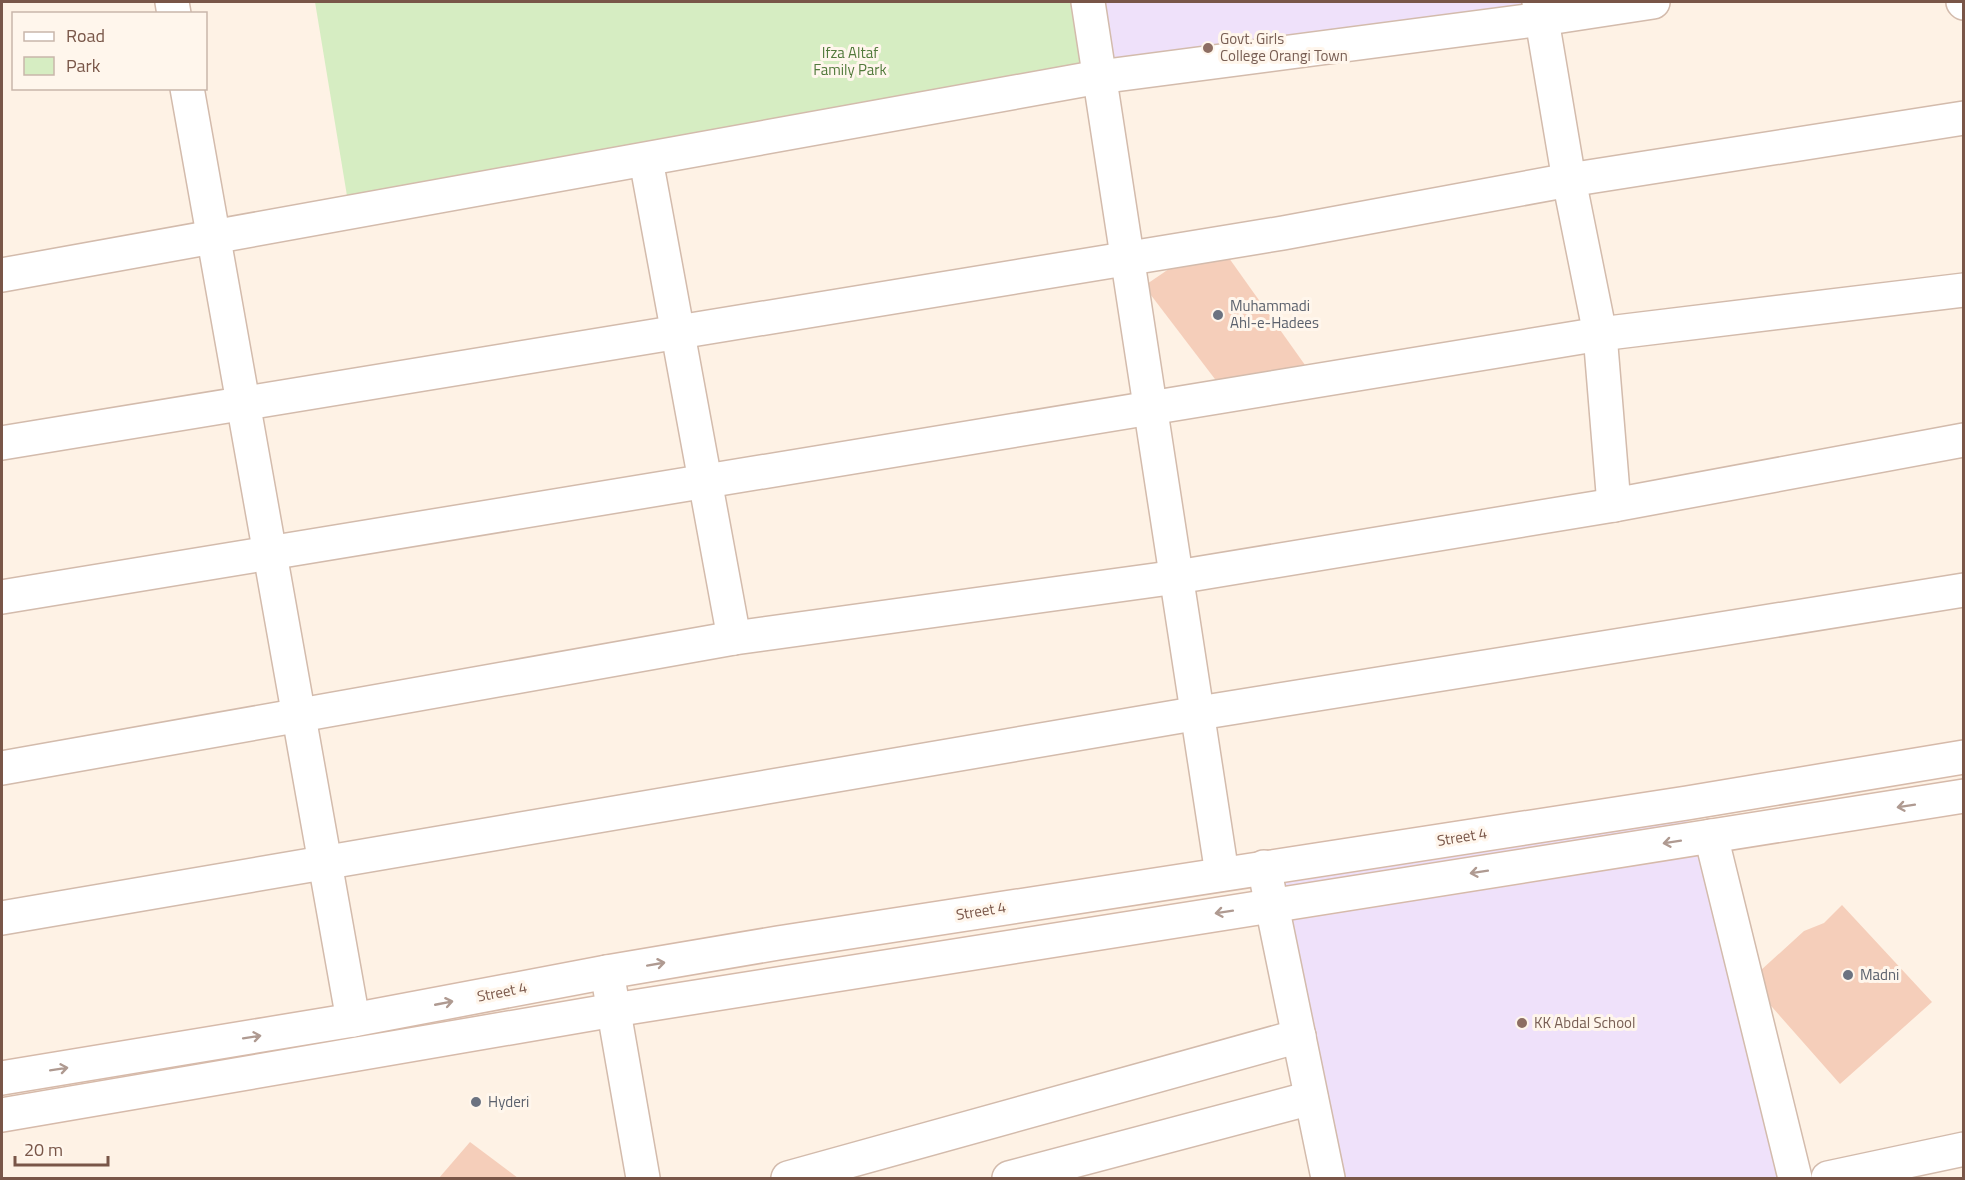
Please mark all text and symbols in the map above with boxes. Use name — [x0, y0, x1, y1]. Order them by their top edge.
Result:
legend — [12, 12, 207, 90]
text: Road — [66, 22, 105, 49]
place label: Govt. Girls College Orangi Town — [1220, 27, 1348, 67]
park label: Ifza Altaf Family Park — [813, 41, 887, 81]
marker: Govt. Girls College Orangi Town — [1201, 41, 1215, 55]
text: Park — [66, 52, 101, 79]
place label: Muhammadi Ahl-e-Hadees — [1230, 294, 1319, 334]
marker: Muhammadi Ahl-e-Hadees — [1211, 308, 1225, 322]
one-way arrow — [1896, 800, 1916, 811]
street label: Street 4 — [1435, 821, 1489, 852]
one-way arrow — [1662, 837, 1682, 848]
one-way arrow — [1469, 867, 1489, 878]
street label: Street 4 — [954, 895, 1008, 926]
one-way arrow — [1215, 907, 1234, 918]
one-way arrow — [646, 958, 665, 969]
place label: Madni — [1860, 963, 1899, 986]
marker: Madni — [1841, 968, 1855, 982]
street label: Street 4 — [475, 975, 529, 1008]
one-way arrow — [433, 997, 453, 1008]
place label: KK Abdal School — [1534, 1011, 1635, 1034]
marker: KK Abdal School — [1515, 1016, 1529, 1030]
one-way arrow — [241, 1031, 261, 1042]
one-way arrow — [49, 1063, 69, 1074]
place label: Hyderi — [488, 1090, 529, 1113]
marker: Hyderi — [469, 1095, 483, 1109]
scale bar — [15, 1129, 108, 1167]
text: 20 m — [24, 1136, 63, 1163]

